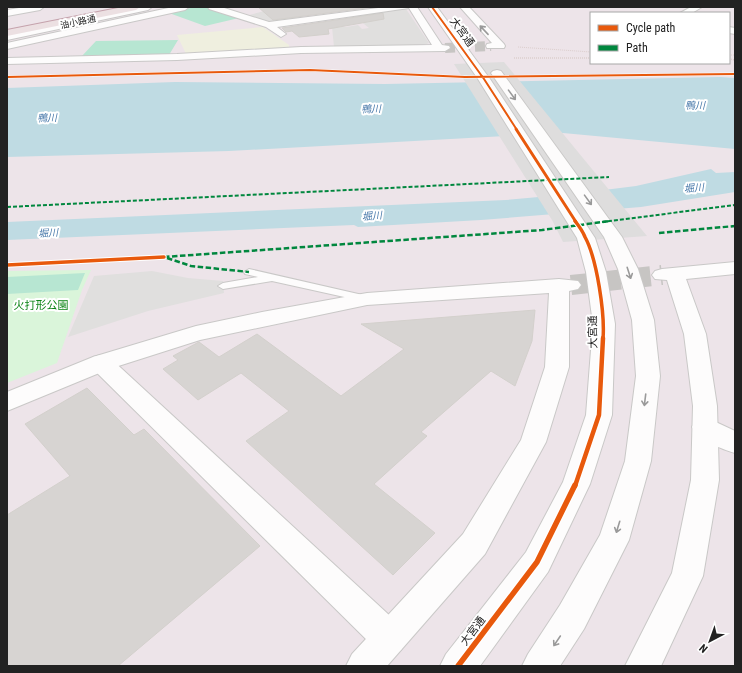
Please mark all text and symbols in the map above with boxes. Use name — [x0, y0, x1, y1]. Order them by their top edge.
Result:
legend — [590, 12, 730, 64]
street label: 油小路通 — [59, 13, 97, 31]
street label: 大宮通 — [447, 15, 477, 49]
text: Cycle path — [626, 21, 676, 35]
one-way arrow — [480, 25, 489, 35]
text: Path — [626, 41, 648, 55]
one-way arrow — [508, 89, 516, 100]
water label: 鴨川 — [685, 100, 706, 111]
water label: 鴨川 — [361, 103, 382, 115]
water label: 鴨川 — [37, 112, 58, 124]
water label: 堀川 — [684, 182, 705, 194]
one-way arrow — [584, 195, 592, 206]
water label: 堀川 — [362, 210, 383, 222]
water label: 堀川 — [38, 227, 59, 239]
one-way arrow — [625, 266, 633, 278]
park label: 火打形公園 — [14, 299, 69, 312]
street label: 大宮通 — [586, 315, 600, 349]
one-way arrow — [641, 393, 649, 406]
one-way arrow — [614, 520, 621, 533]
street label: 大宮通 — [458, 614, 488, 648]
north arrow — [690, 621, 730, 661]
one-way arrow — [553, 635, 561, 646]
text: N — [697, 641, 711, 655]

